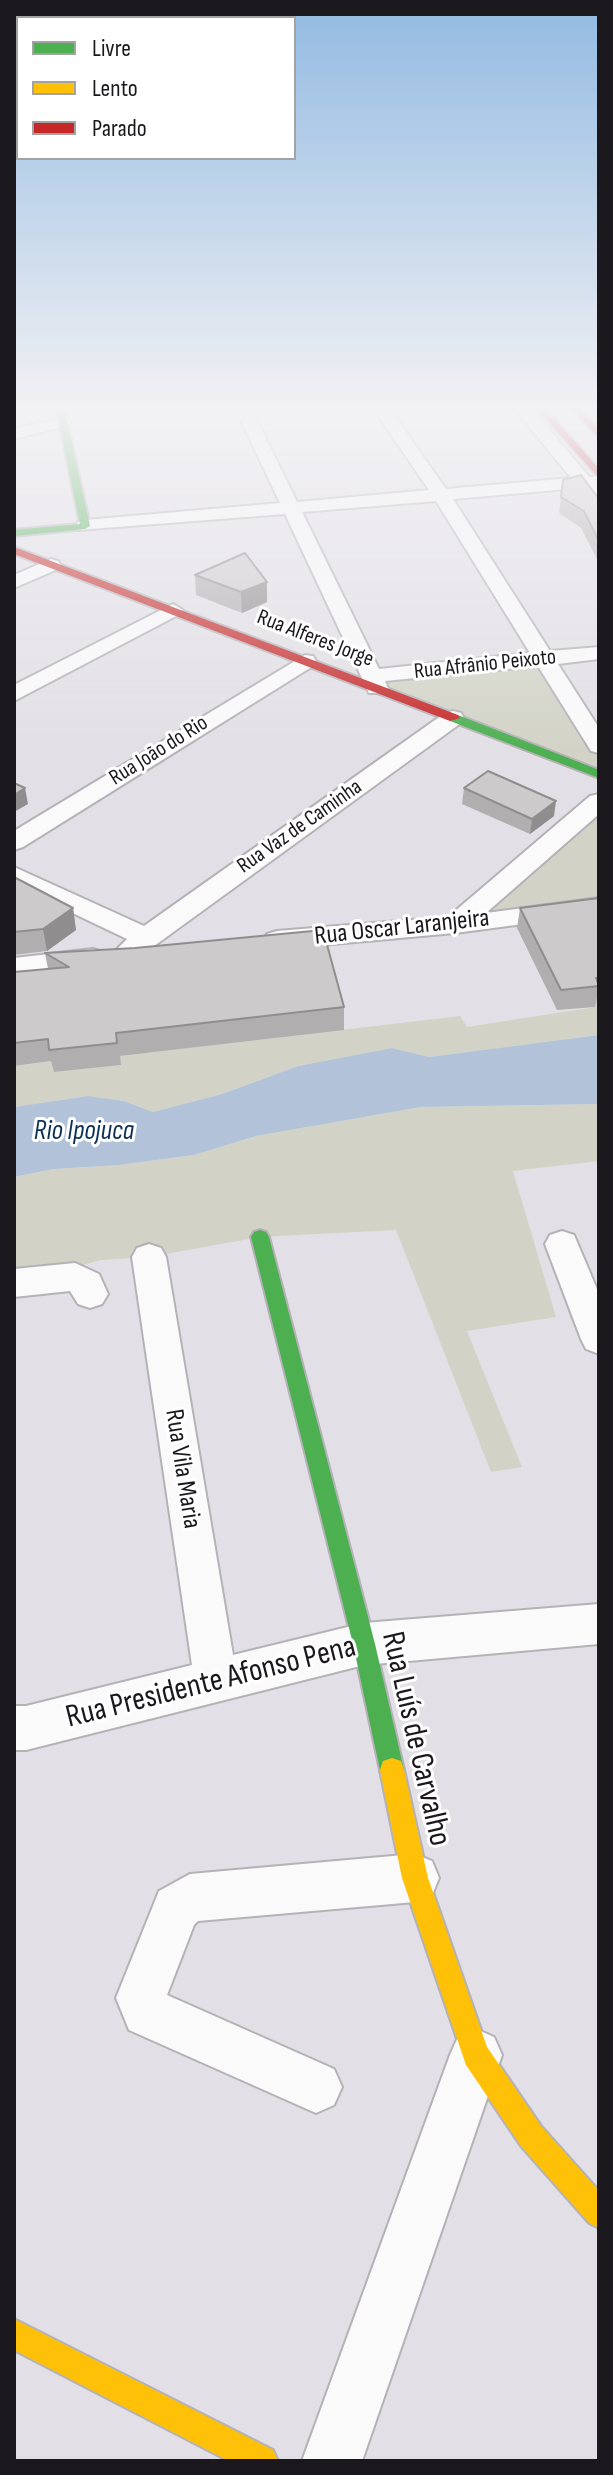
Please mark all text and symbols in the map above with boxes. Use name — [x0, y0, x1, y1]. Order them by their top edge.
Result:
legend — [16, 16, 296, 160]
text: Livre — [92, 34, 131, 63]
text: Lento — [92, 74, 138, 103]
text: Parado — [92, 114, 147, 143]
street label: Rua Alferes Jorge — [253, 605, 377, 673]
street label: Rua Afrânio Peixoto — [413, 644, 557, 686]
street label: Rua João do Rio — [105, 710, 213, 792]
street label: Rua Vaz de Caminha — [233, 774, 367, 880]
street label: Rua Oscar Laranjeira — [313, 903, 491, 953]
water label: Rio Ipojuca — [34, 1115, 134, 1149]
street label: Rua Vila Maria — [157, 1407, 207, 1531]
street label: Rua Presidente Afonso Pena — [62, 1628, 360, 1738]
street label: Rua Luís de Carvalho — [372, 1628, 458, 1850]

